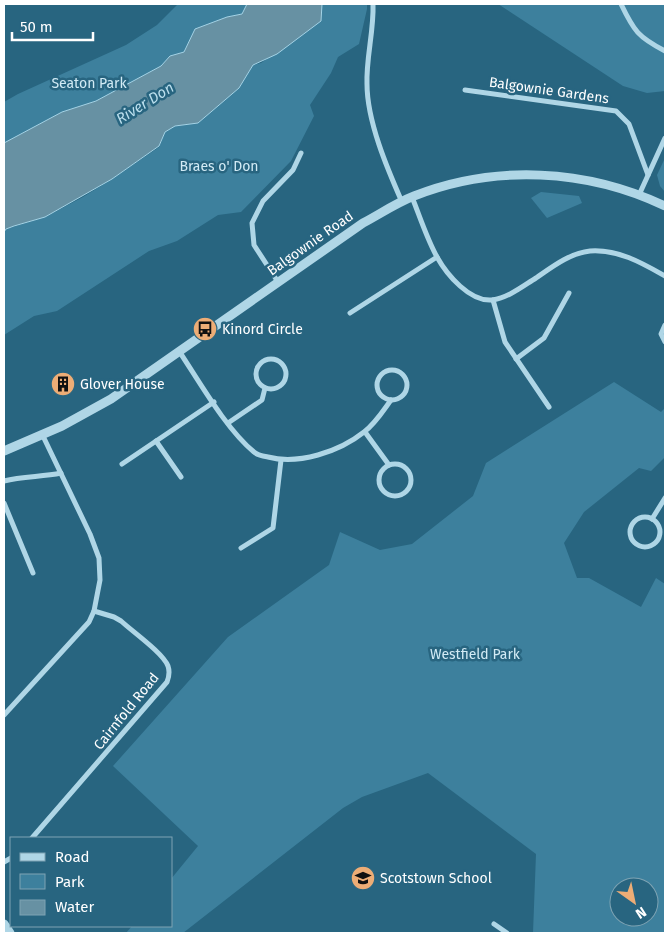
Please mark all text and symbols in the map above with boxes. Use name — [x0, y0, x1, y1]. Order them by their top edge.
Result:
scale bar — [12, 10, 94, 42]
text: 50 m — [20, 18, 53, 36]
street label: Balgownie Gardens — [488, 74, 610, 107]
park label: Seaton Park — [51, 75, 127, 92]
water label: River Don — [113, 78, 177, 128]
park label: Braes o' Don — [179, 158, 259, 175]
street label: Balgownie Road — [264, 207, 357, 279]
bus stop icon: Kinord Circle — [192, 316, 218, 342]
place label: Kinord Circle — [222, 321, 303, 338]
building icon: Glover House — [50, 371, 76, 397]
place label: Glover House — [80, 376, 165, 393]
park label: Westfield Park — [430, 646, 521, 663]
street label: Cairnfold Road — [90, 669, 163, 753]
legend — [10, 837, 172, 927]
text: Road — [55, 848, 90, 866]
school or university icon: Scotstown School — [350, 865, 376, 891]
place label: Scotstown School — [380, 870, 492, 887]
text: Park — [55, 873, 85, 891]
north arrow — [609, 877, 659, 927]
text: Water — [55, 898, 94, 916]
text: N — [632, 903, 649, 922]

